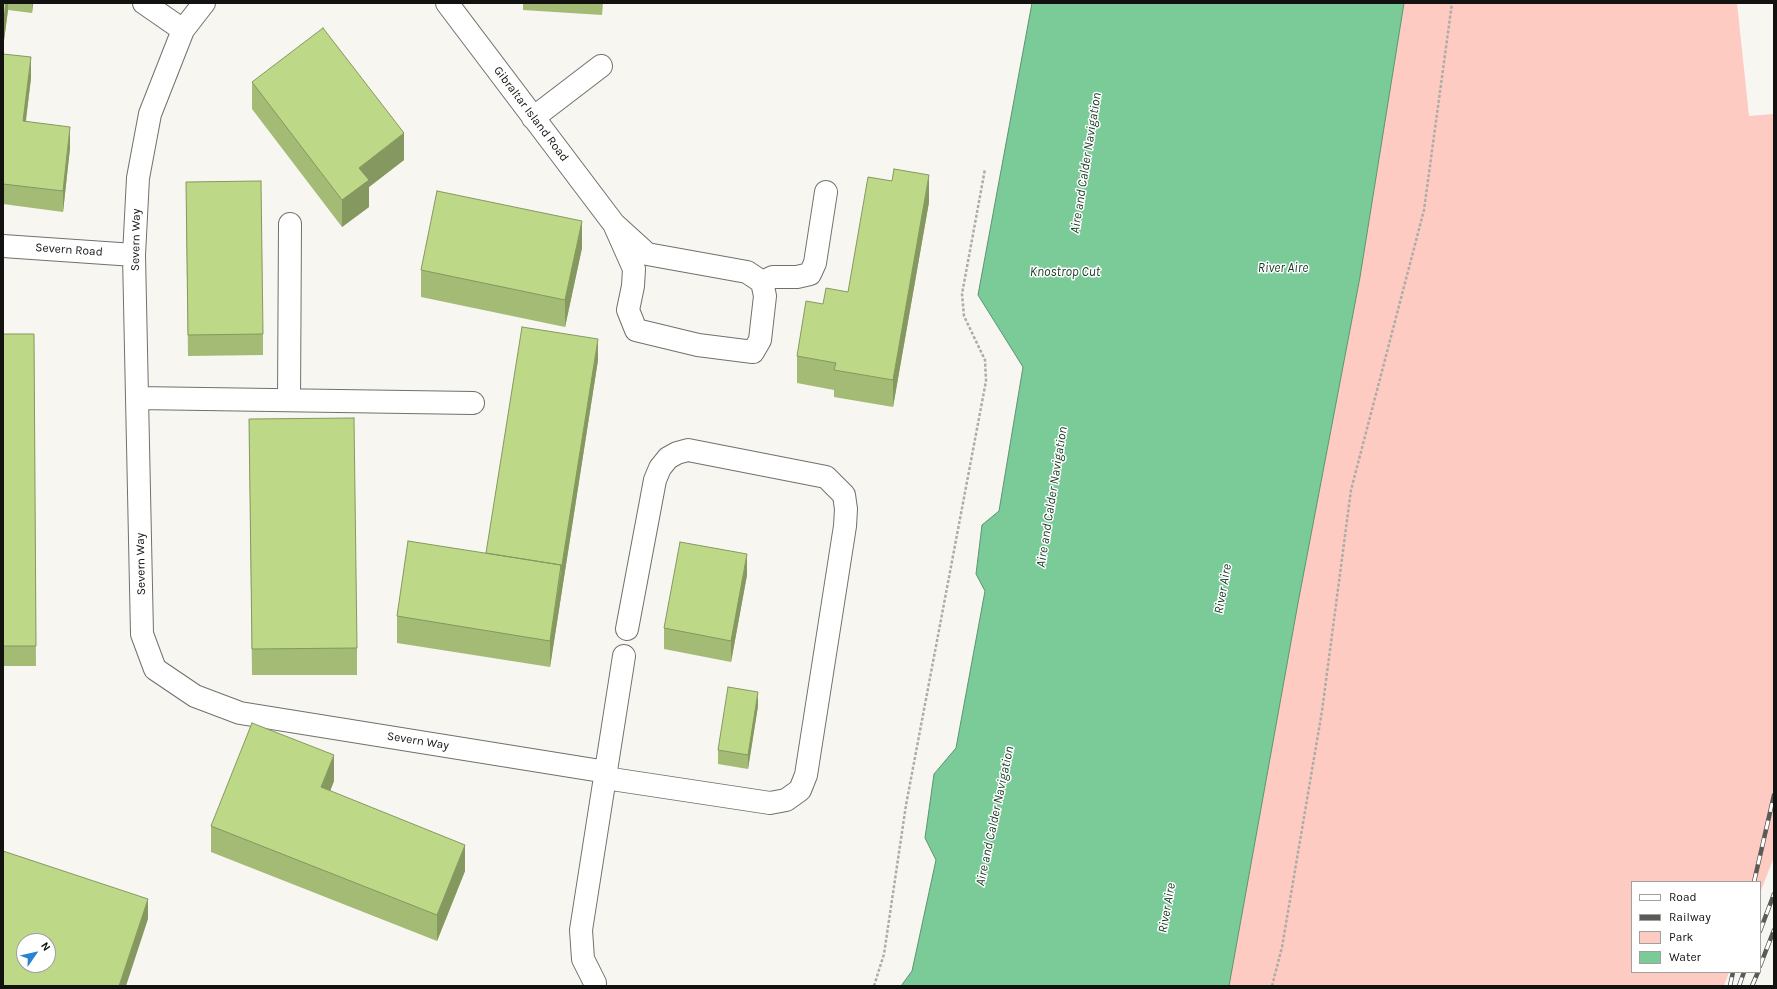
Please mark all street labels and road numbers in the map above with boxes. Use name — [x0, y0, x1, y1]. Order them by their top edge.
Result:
street label: Gibraltar Island Road — [491, 64, 571, 164]
street label: Severn Way — [128, 209, 144, 271]
street label: Severn Road — [35, 240, 103, 260]
street label: Severn Way — [133, 533, 149, 595]
street label: Severn Way — [386, 729, 450, 753]

